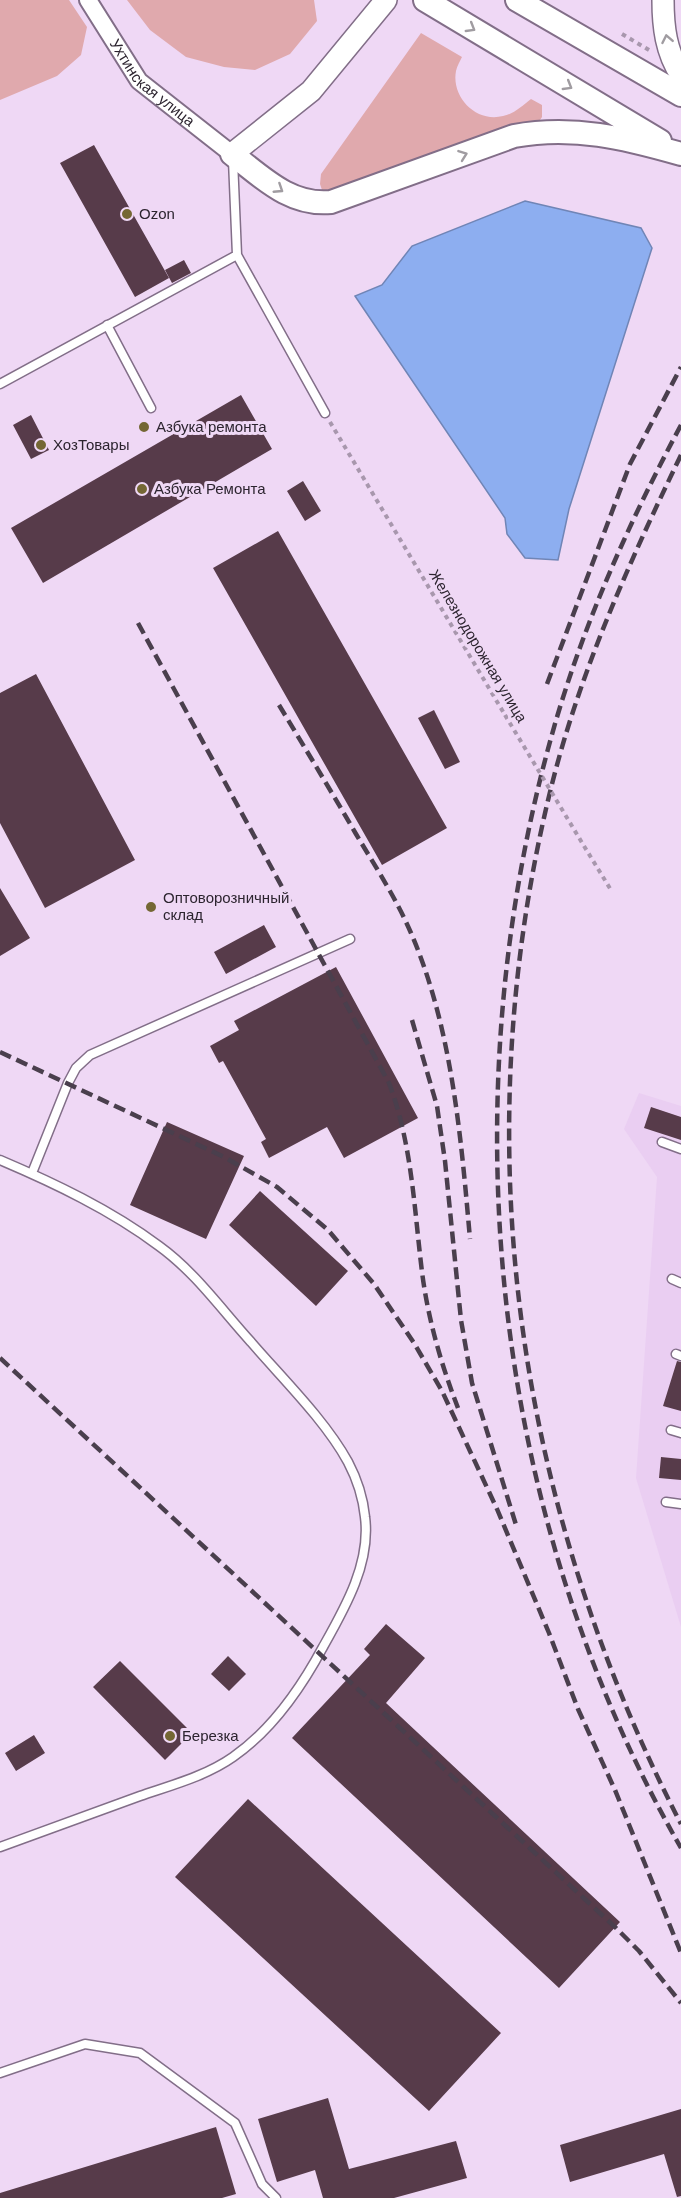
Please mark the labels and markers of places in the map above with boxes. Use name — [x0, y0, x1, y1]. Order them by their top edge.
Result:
place label: Ozon — [139, 205, 175, 222]
marker: Ozon — [120, 207, 134, 221]
place label: Азбука ремонта — [156, 418, 267, 435]
marker: Азбука ремонта — [137, 420, 151, 434]
place label: ХозТовары — [53, 436, 130, 453]
marker: ХозТовары — [34, 438, 48, 452]
place label: Азбука Ремонта — [154, 480, 266, 497]
marker: Азбука Ремонта — [135, 482, 149, 496]
place label: Оптоворозничный склад — [163, 889, 289, 923]
marker: Оптоворозничный склад — [144, 900, 158, 914]
place label: Березка — [182, 1727, 239, 1744]
marker: Березка — [163, 1729, 177, 1743]

